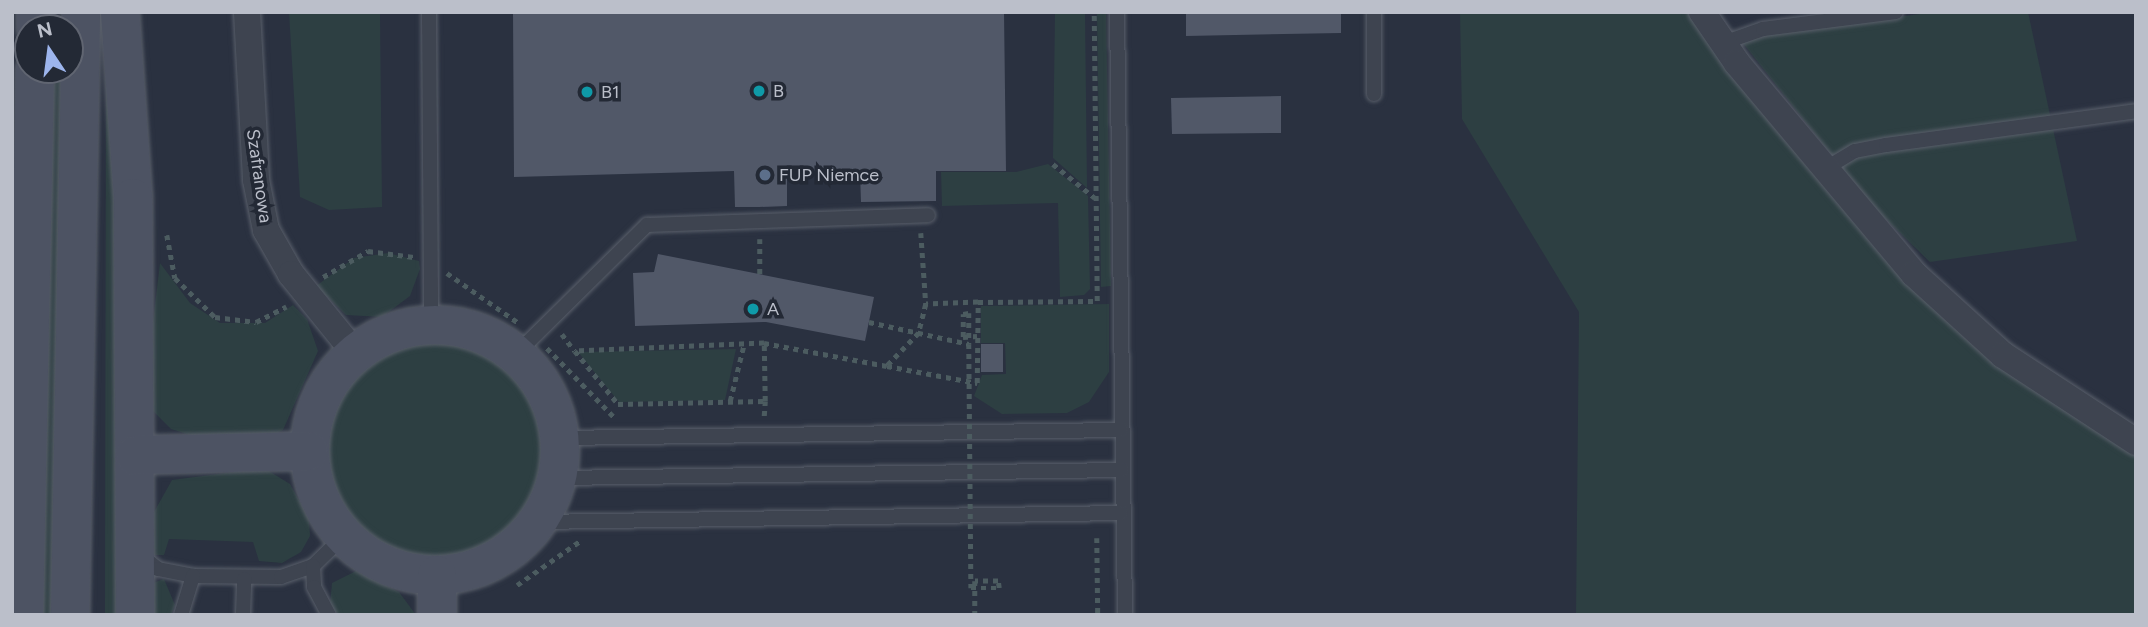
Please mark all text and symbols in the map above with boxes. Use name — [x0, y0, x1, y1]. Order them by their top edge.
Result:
north arrow — [14, 14, 84, 84]
text: N — [35, 17, 54, 43]
place label: B — [773, 80, 784, 102]
place label: B1 — [601, 81, 619, 103]
marker: B — [751, 83, 767, 99]
marker: B1 — [579, 84, 595, 100]
street label: Szafranowa — [242, 128, 276, 224]
place label: FUP Niemce — [779, 164, 879, 186]
marker: FUP Niemce — [757, 167, 773, 183]
place label: A — [767, 298, 779, 320]
marker: A — [745, 301, 761, 317]

